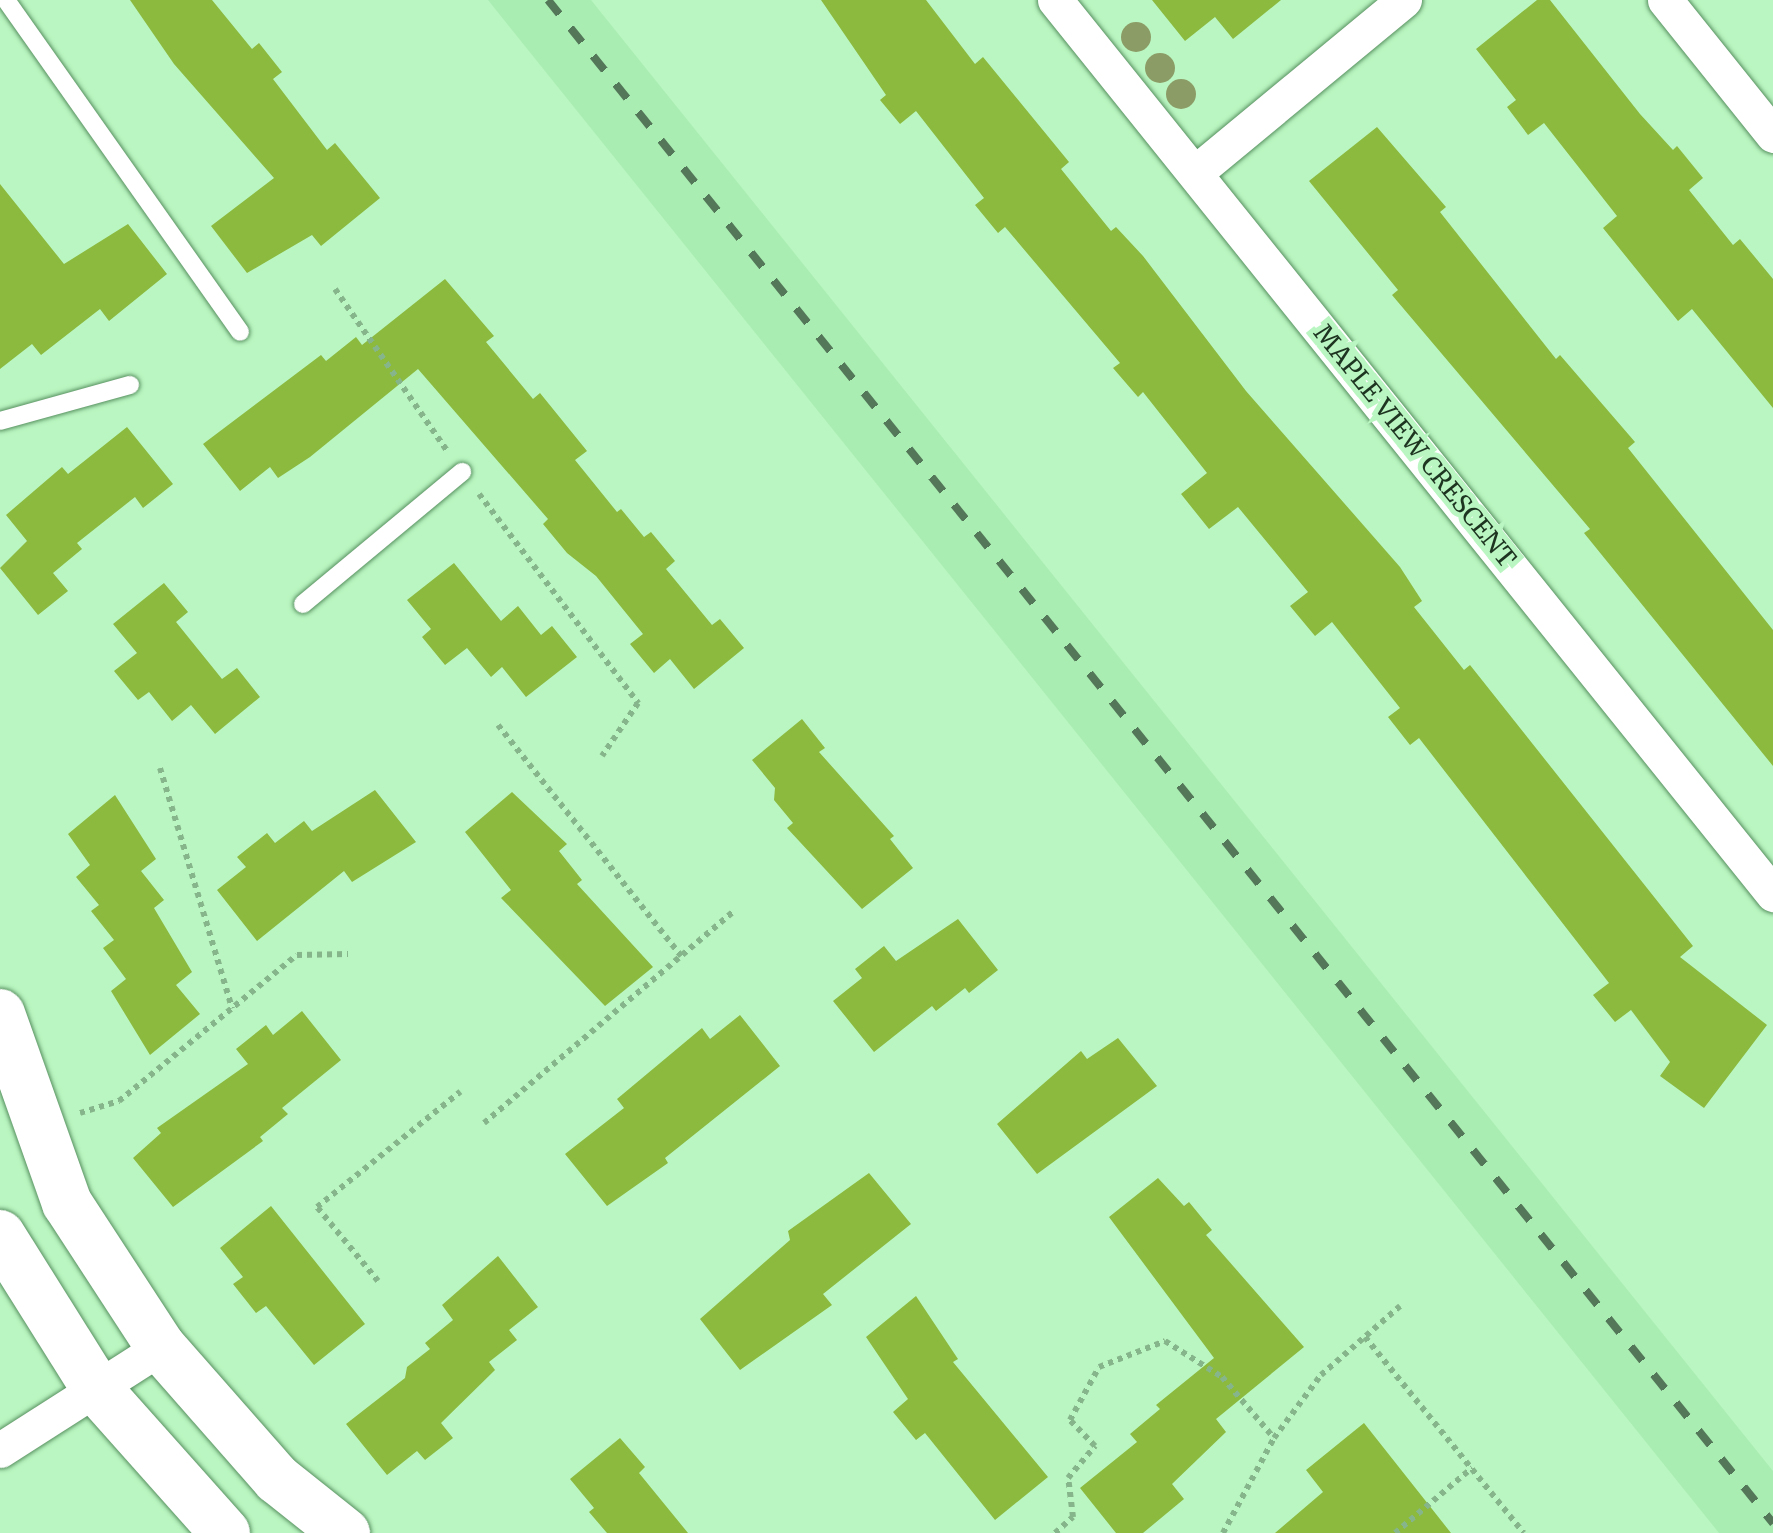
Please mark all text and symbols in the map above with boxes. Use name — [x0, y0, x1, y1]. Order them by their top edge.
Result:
street label: MAPLE VIEW CRESCENT — [1308, 319, 1522, 573]

